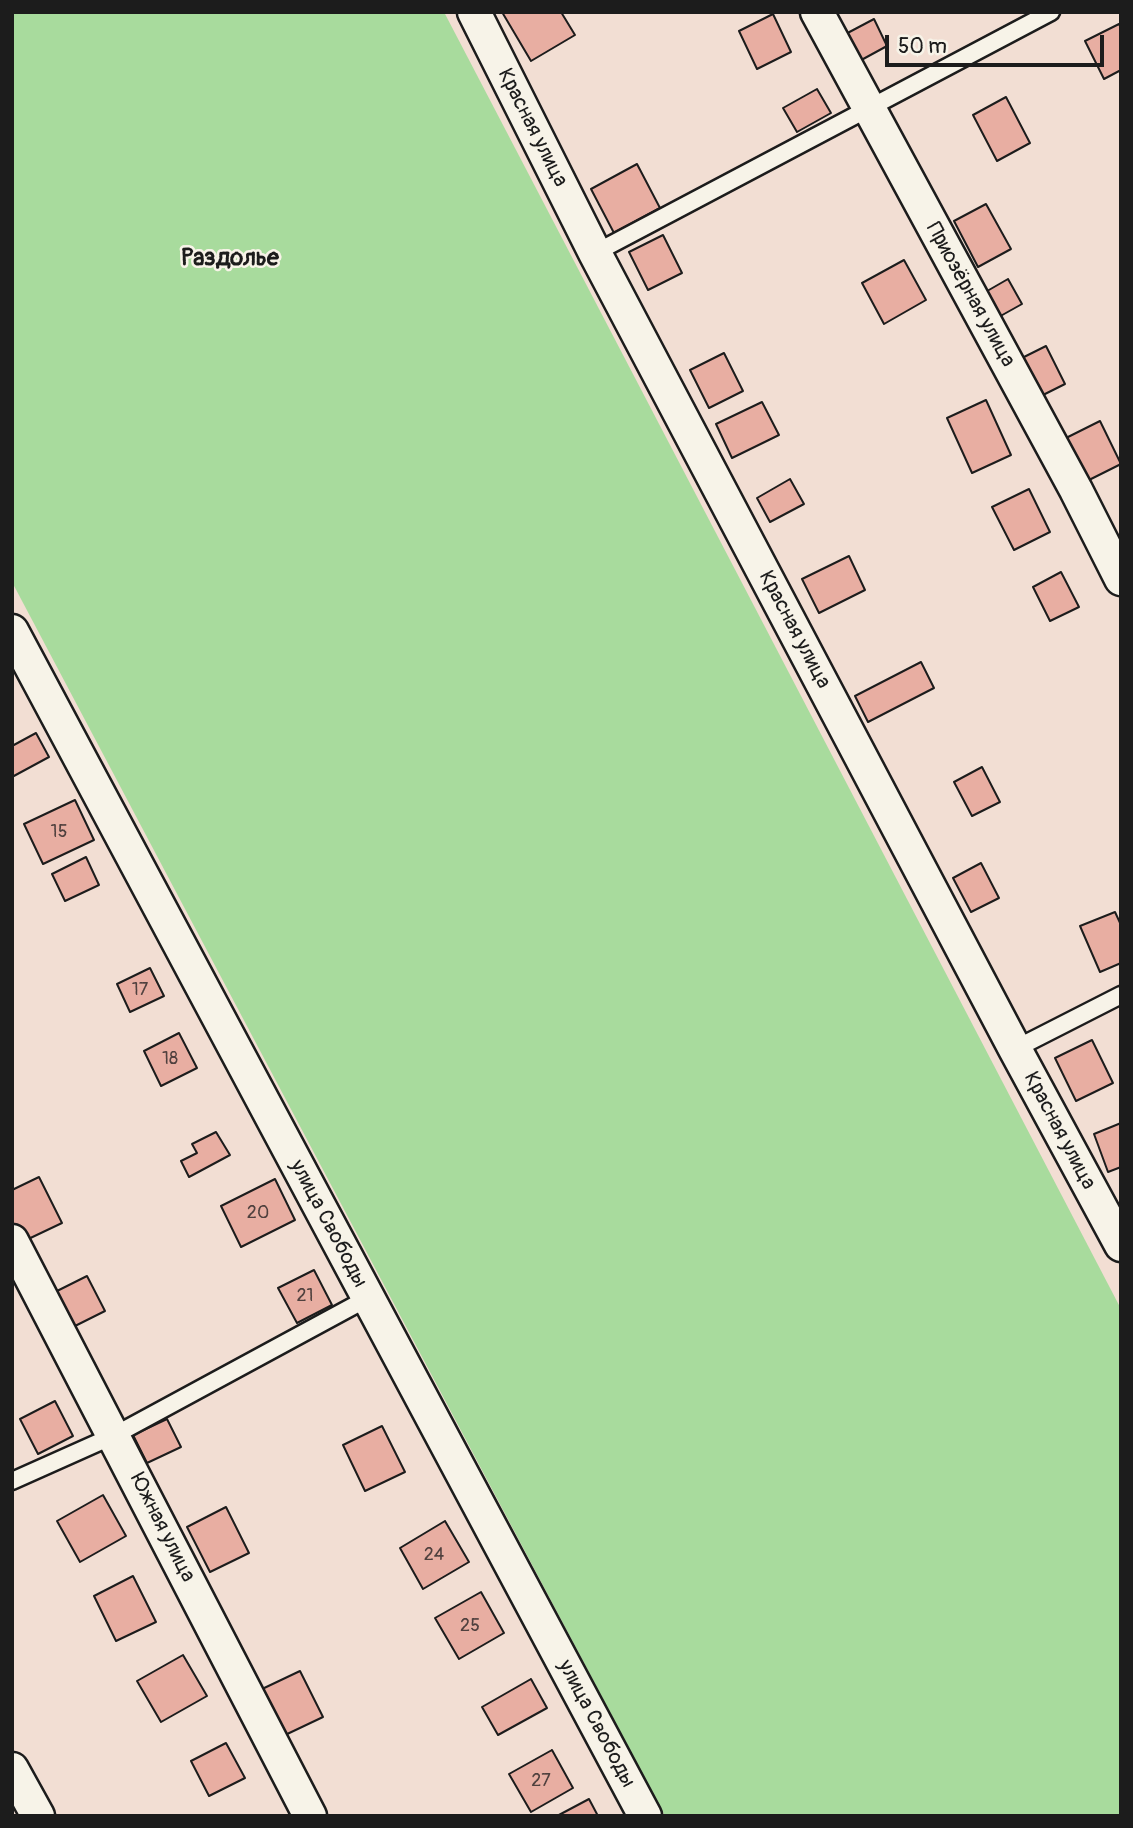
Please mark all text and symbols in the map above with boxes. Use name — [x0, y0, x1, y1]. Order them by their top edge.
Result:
scale bar — [888, 21, 1107, 65]
text: 50 m — [898, 33, 947, 60]
street label: Красная улица — [491, 65, 573, 191]
street label: Приозёрная улица — [920, 218, 1020, 372]
district label: Раздолье — [181, 245, 279, 273]
street label: Красная улица — [753, 567, 835, 693]
house number: 15 — [51, 821, 67, 843]
house number: 17 — [132, 979, 148, 1001]
house number: 18 — [162, 1048, 178, 1070]
street label: Красная улица — [1018, 1068, 1100, 1194]
street label: улица Свободы — [284, 1156, 372, 1292]
house number: 20 — [247, 1202, 269, 1224]
house number: 21 — [296, 1285, 314, 1307]
street label: Южная улица — [124, 1469, 200, 1587]
house number: 24 — [424, 1544, 444, 1566]
house number: 25 — [460, 1615, 480, 1637]
street label: улица Свободы — [552, 1656, 640, 1792]
house number: 27 — [531, 1770, 551, 1792]

